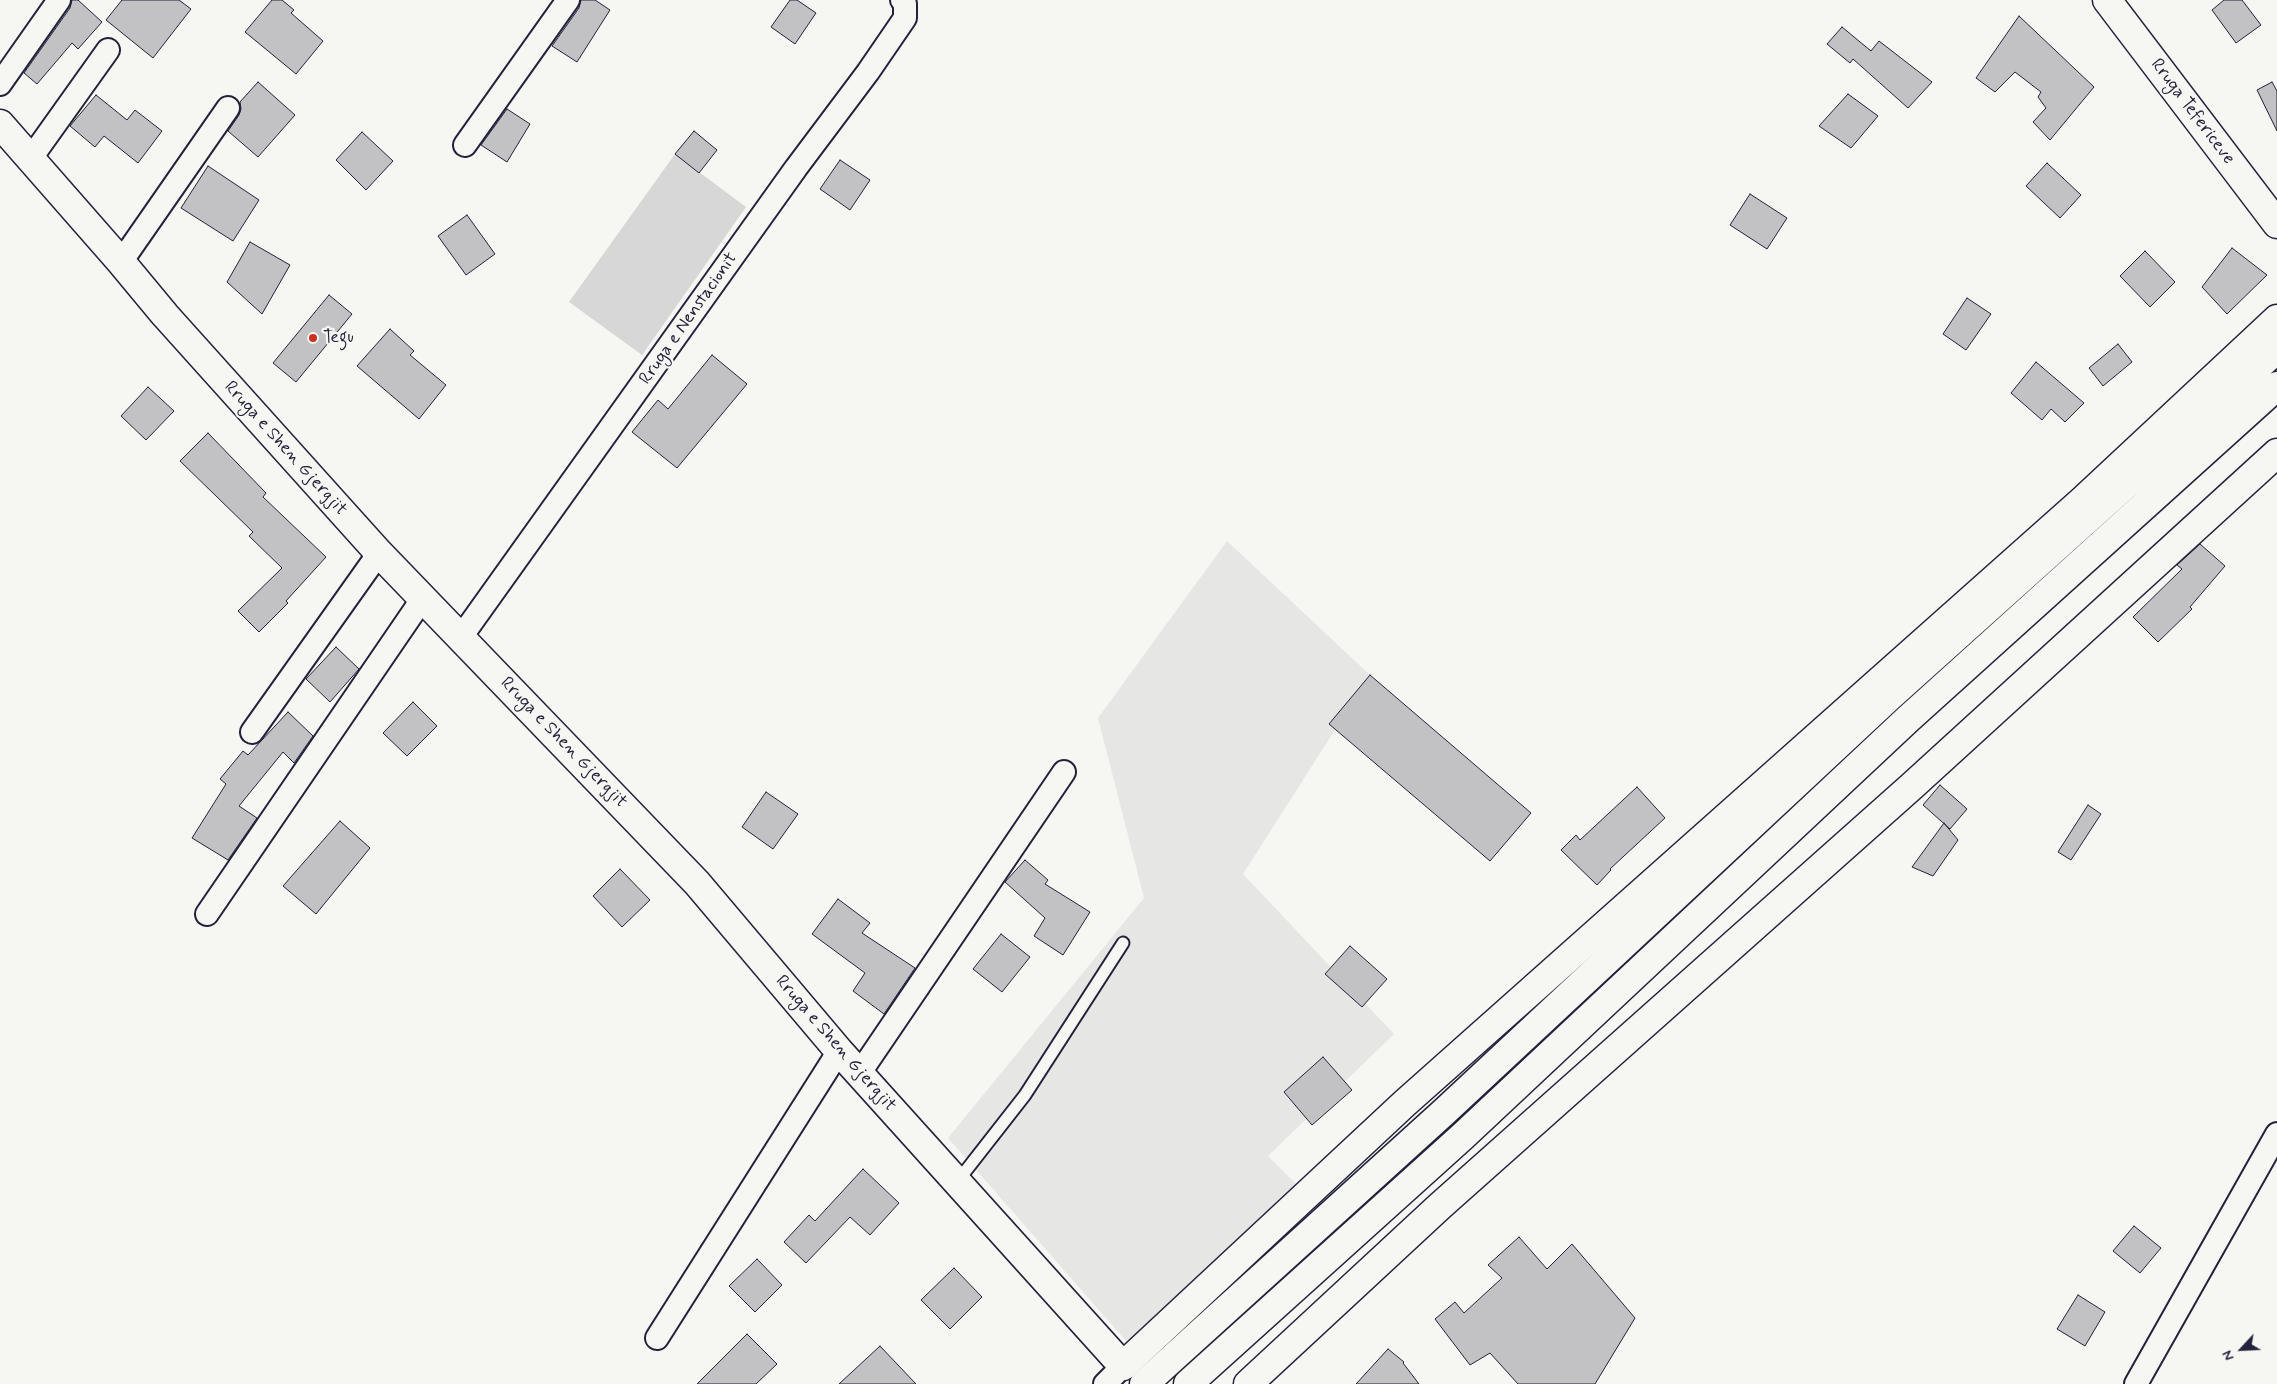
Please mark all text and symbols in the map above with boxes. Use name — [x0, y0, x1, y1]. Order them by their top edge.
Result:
street label: Rruga Tefericeve — [2145, 55, 2239, 169]
street label: Rruga e Nenstacionit — [635, 249, 743, 389]
place label: Tegu — [323, 327, 354, 349]
marker: Tegu — [307, 332, 319, 344]
street label: Rruga e Shen Gjergjit — [219, 377, 351, 521]
street label: Rruga e Shen Gjergjit — [495, 673, 631, 813]
street label: Rruga e Shen Gjergjit — [770, 971, 900, 1117]
north arrow — [2217, 1324, 2267, 1374]
text: N — [2218, 1347, 2239, 1363]

